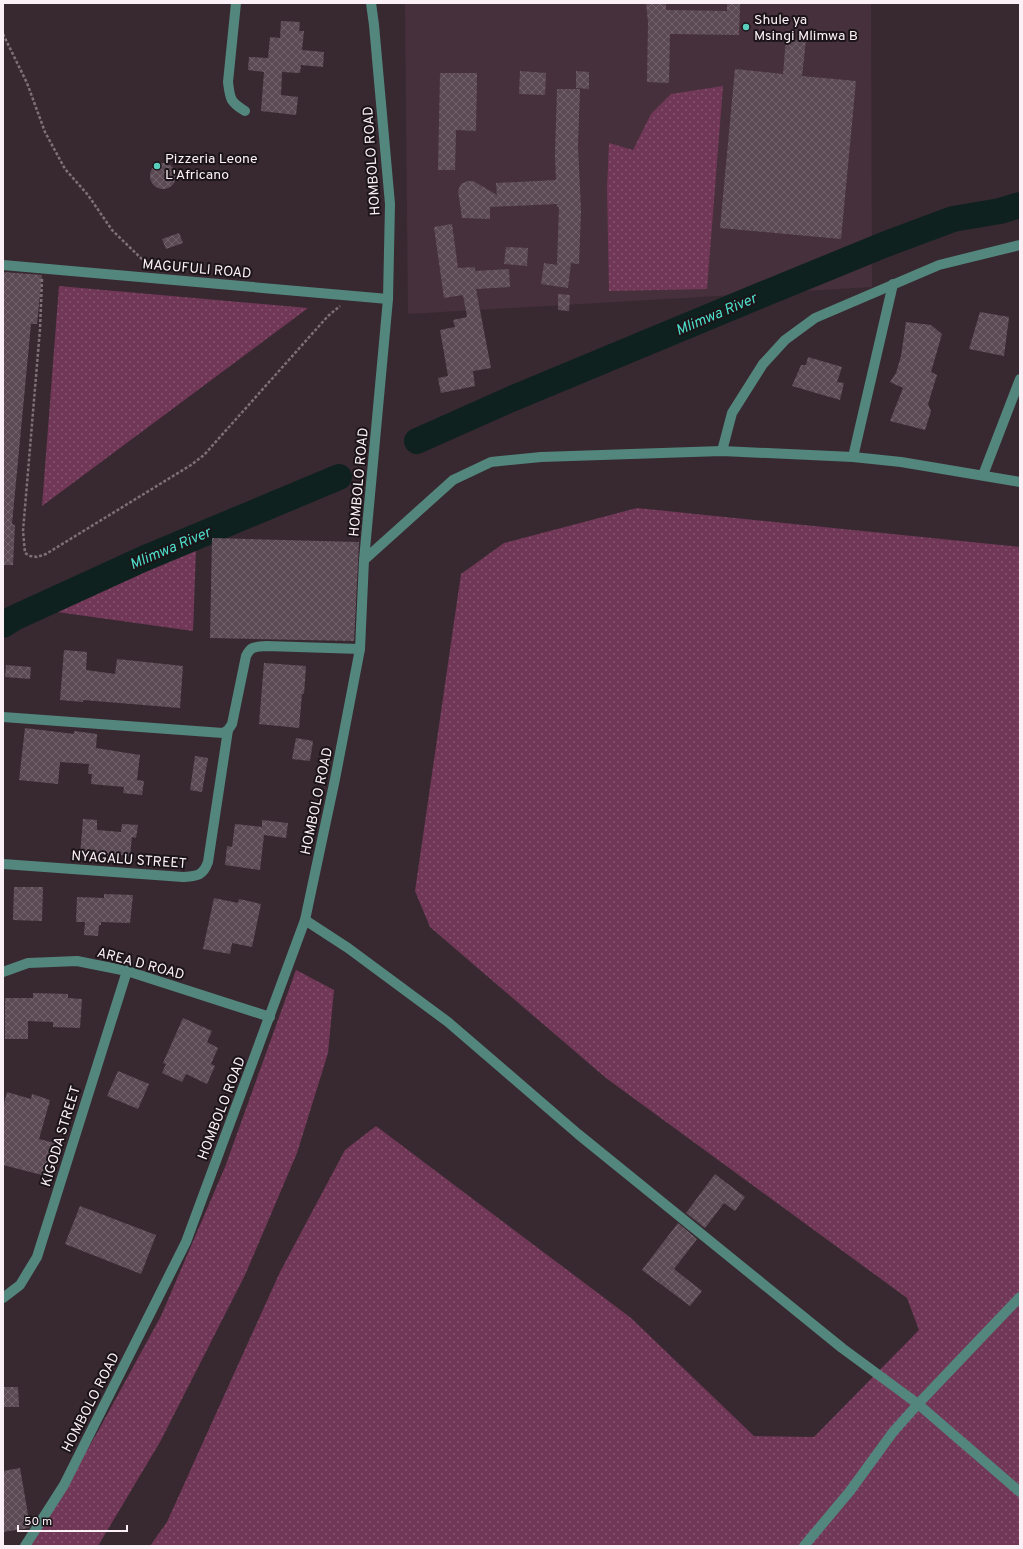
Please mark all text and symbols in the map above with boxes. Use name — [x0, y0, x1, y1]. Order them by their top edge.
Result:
place label: Shule ya Msingi Mlimwa B — [754, 12, 858, 45]
marker: Shule ya Msingi Mlimwa B — [741, 22, 751, 32]
street label: HOMBOLO ROAD — [360, 106, 385, 216]
place label: Pizzeria Leone L'Africano — [165, 151, 258, 184]
marker: Pizzeria Leone L'Africano — [152, 161, 162, 171]
street label: MAGUFULI ROAD — [142, 256, 252, 283]
water label: Mlimwa River — [673, 289, 761, 341]
street label: HOMBOLO ROAD — [346, 427, 373, 537]
water label: Mlimwa River — [127, 523, 215, 575]
street label: HOMBOLO ROAD — [298, 746, 337, 857]
street label: NYAGALU STREET — [71, 848, 187, 873]
street label: AREA D ROAD — [95, 945, 186, 984]
street label: HOMBOLO ROAD — [195, 1054, 250, 1163]
street label: KIGODA STREET — [38, 1084, 85, 1189]
street label: HOMBOLO ROAD — [59, 1350, 124, 1455]
scale bar — [18, 1507, 127, 1533]
text: 50 m — [24, 1514, 52, 1530]

